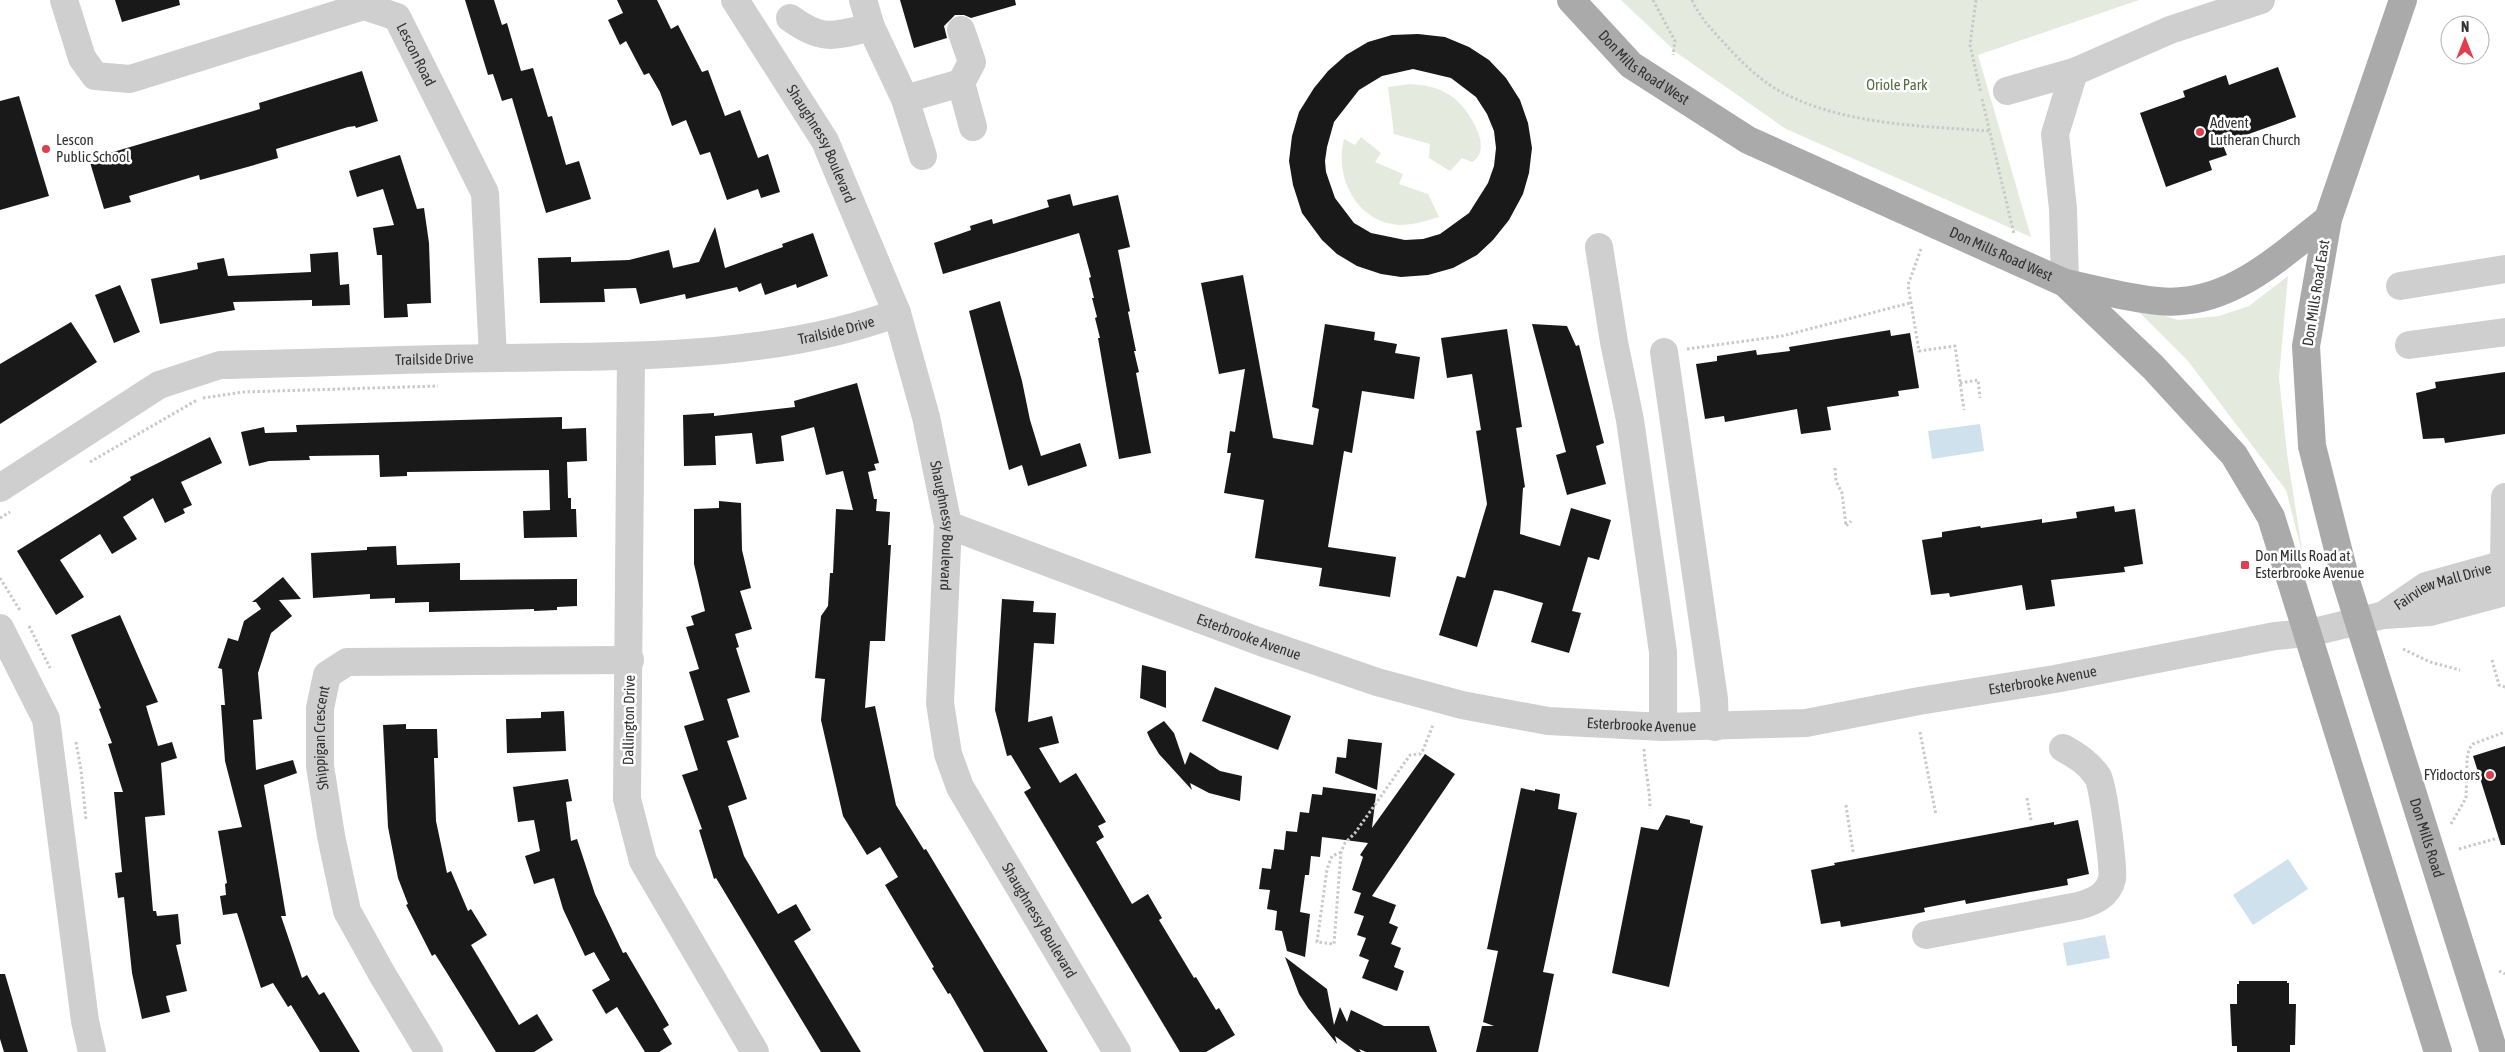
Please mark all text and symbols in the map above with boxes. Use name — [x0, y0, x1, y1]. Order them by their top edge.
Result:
north arrow — [2440, 15, 2490, 65]
text: N — [2461, 19, 2469, 35]
street label: Lescon Road — [393, 20, 439, 89]
street label: Don Mills Road West — [1595, 26, 1692, 108]
park label: Oriole Park — [1866, 76, 1928, 93]
street label: Shaughnessy Boulevard — [783, 82, 859, 205]
place label: Advent Lutheran Church — [2210, 114, 2300, 148]
marker: Advent Lutheran Church — [2194, 126, 2206, 138]
place label: Lescon Public School — [56, 131, 130, 165]
marker: Lescon Public School — [40, 143, 52, 155]
street label: Don Mills Road West — [1947, 223, 2055, 284]
street label: Don Mills Road East — [2299, 239, 2332, 347]
street label: Trailside Drive — [797, 312, 877, 348]
street label: Trailside Drive — [395, 349, 474, 368]
street label: Shaughnessy Boulevard — [927, 459, 957, 591]
place label: Don Mills Road at Esterbrooke Avenue — [2255, 547, 2365, 581]
marker: Don Mills Road at Esterbrooke Avenue — [2239, 559, 2251, 571]
street label: Fairview Mall Drive — [2391, 559, 2493, 613]
street label: Esterbrooke Avenue — [1195, 610, 1303, 663]
street label: Esterbrooke Avenue — [1987, 662, 2098, 698]
street label: Dallington Drive — [619, 675, 638, 765]
street label: Shippigan Crescent — [311, 684, 333, 791]
street label: Esterbrooke Avenue — [1586, 714, 1697, 735]
place label: FYidoctors — [2424, 766, 2480, 783]
marker: FYidoctors — [2484, 769, 2496, 781]
street label: Don Mills Road — [2407, 796, 2448, 880]
street label: Shaughnessy Boulevard — [999, 860, 1080, 981]

